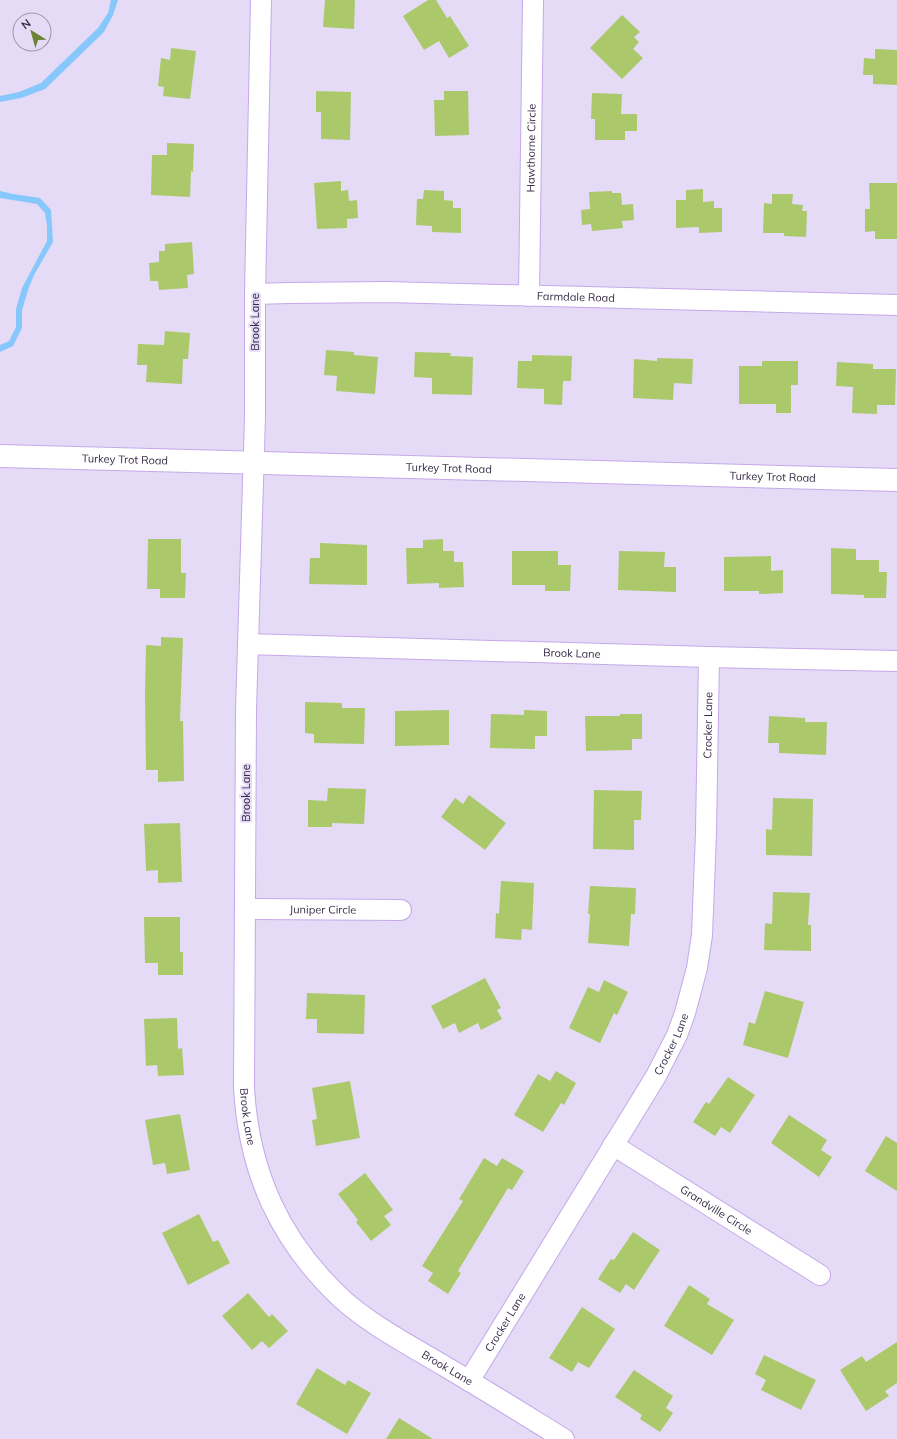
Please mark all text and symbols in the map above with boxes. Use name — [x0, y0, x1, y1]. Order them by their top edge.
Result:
north arrow — [12, 12, 52, 52]
text: N — [18, 16, 34, 32]
street label: Hawthorne Circle — [523, 104, 539, 192]
street label: Farmdale Road — [537, 289, 615, 305]
street label: Brook Lane — [248, 293, 262, 351]
street label: Turkey Trot Road — [82, 451, 168, 467]
street label: Turkey Trot Road — [406, 460, 492, 476]
street label: Turkey Trot Road — [729, 469, 816, 485]
street label: Brook Lane — [543, 645, 601, 661]
street label: Crocker Lane — [700, 692, 715, 759]
street label: Brook Lane — [239, 764, 253, 822]
street label: Juniper Circle — [290, 902, 356, 917]
street label: Crocker Lane — [651, 1011, 691, 1077]
street label: Brook Lane — [237, 1088, 259, 1147]
street label: Grandville Circle — [678, 1182, 755, 1238]
street label: Crocker Lane — [482, 1290, 528, 1354]
street label: Brook Lane — [419, 1347, 476, 1388]

